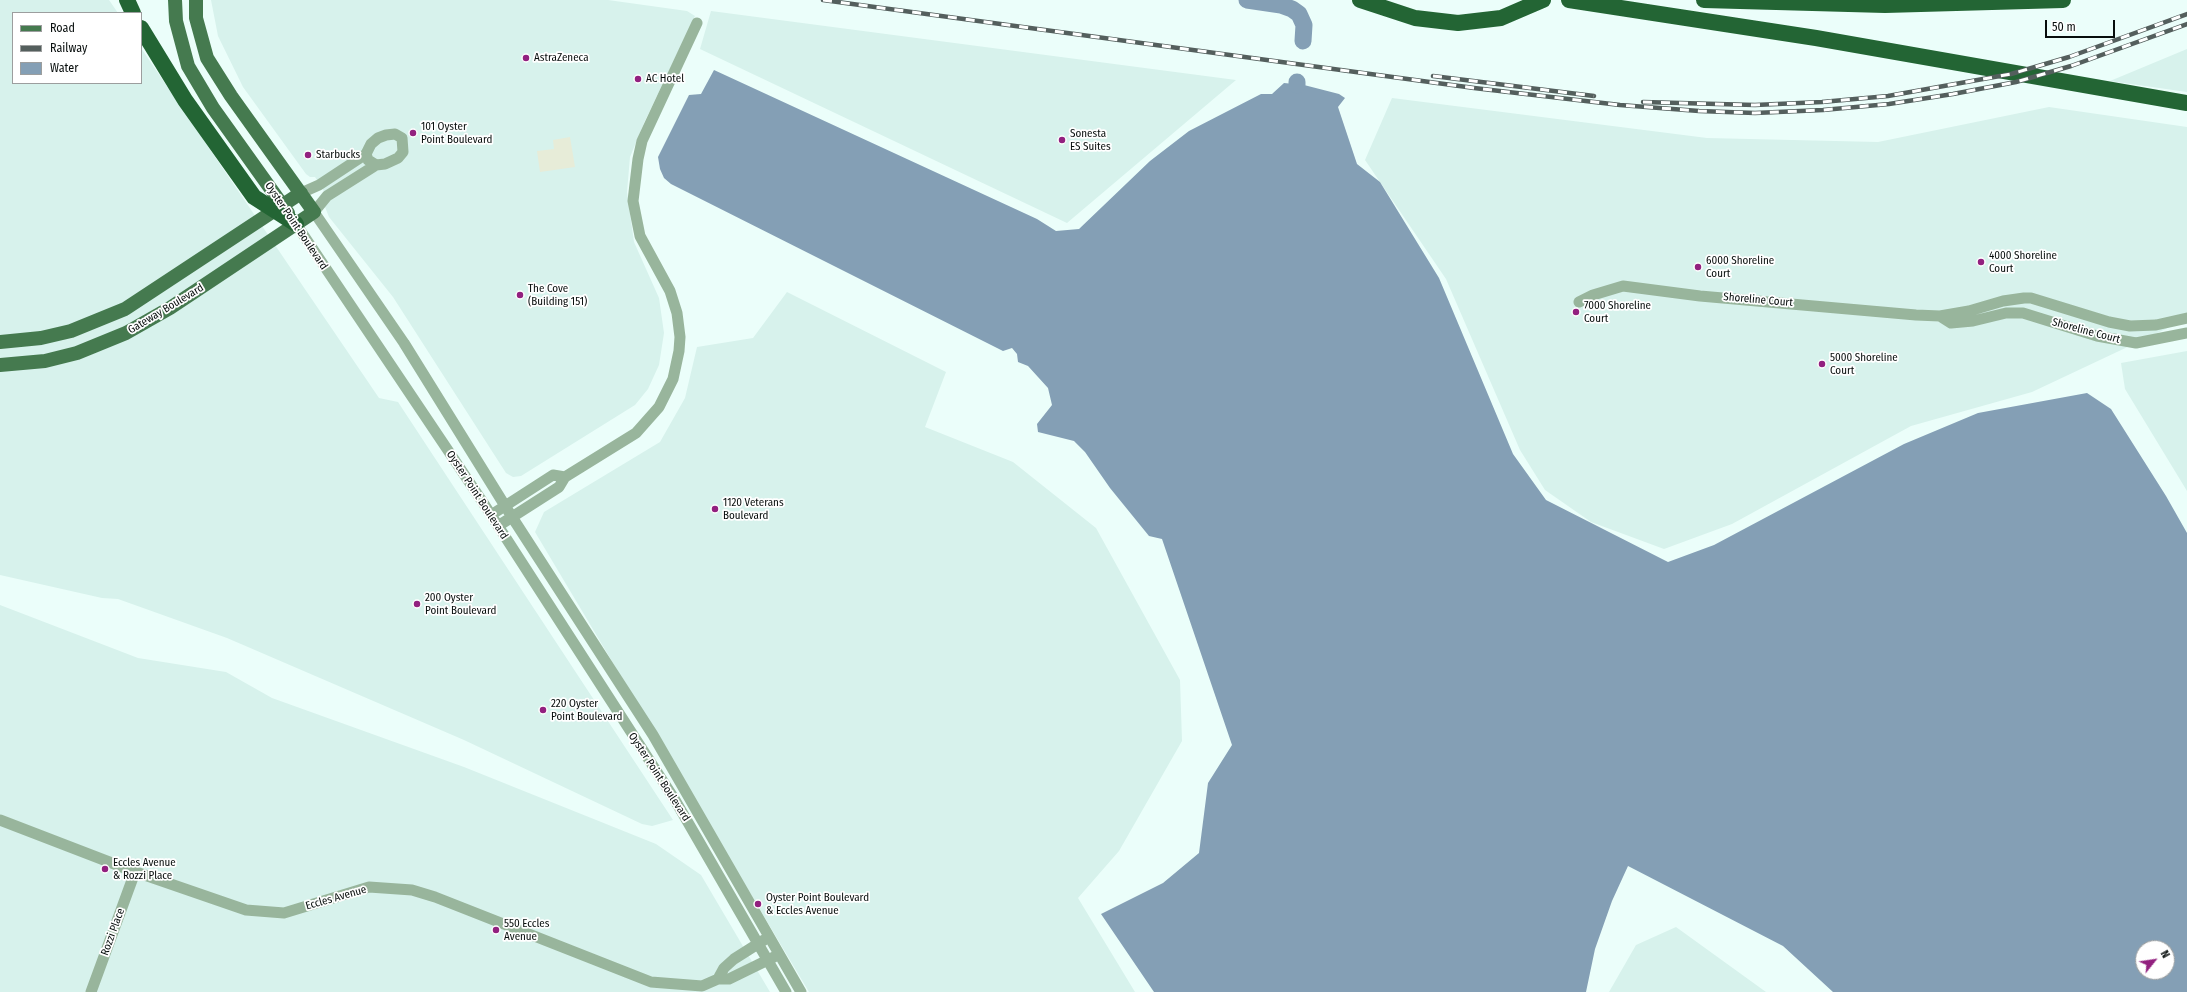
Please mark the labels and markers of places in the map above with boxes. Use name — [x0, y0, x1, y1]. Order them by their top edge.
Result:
place label: AstraZeneca — [534, 51, 589, 65]
marker: AstraZeneca — [521, 53, 531, 63]
place label: AC Hotel — [646, 72, 684, 86]
marker: AC Hotel — [633, 74, 643, 84]
place label: 101 Oyster Point Boulevard — [421, 120, 492, 146]
place label: Sonesta ES Suites — [1070, 127, 1111, 153]
marker: 101 Oyster Point Boulevard — [408, 128, 418, 138]
marker: Sonesta ES Suites — [1057, 135, 1067, 145]
place label: Starbucks — [316, 148, 360, 162]
marker: Starbucks — [303, 150, 313, 160]
place label: 4000 Shoreline Court — [1989, 249, 2057, 275]
place label: 6000 Shoreline Court — [1706, 254, 1774, 280]
marker: 4000 Shoreline Court — [1976, 257, 1986, 267]
marker: 6000 Shoreline Court — [1693, 262, 1703, 272]
place label: The Cove (Building 151) — [528, 282, 587, 308]
marker: The Cove (Building 151) — [515, 290, 525, 300]
place label: 7000 Shoreline Court — [1584, 299, 1651, 325]
marker: 7000 Shoreline Court — [1571, 307, 1581, 317]
place label: 5000 Shoreline Court — [1830, 351, 1898, 377]
marker: 5000 Shoreline Court — [1817, 359, 1827, 369]
place label: 1120 Veterans Boulevard — [723, 496, 784, 522]
marker: 1120 Veterans Boulevard — [710, 504, 720, 514]
place label: 200 Oyster Point Boulevard — [425, 591, 496, 617]
marker: 200 Oyster Point Boulevard — [412, 599, 422, 609]
place label: 220 Oyster Point Boulevard — [551, 697, 622, 723]
marker: 220 Oyster Point Boulevard — [538, 705, 548, 715]
place label: Eccles Avenue & Rozzi Place — [113, 856, 176, 882]
marker: Eccles Avenue & Rozzi Place — [100, 864, 110, 874]
place label: Oyster Point Boulevard & Eccles Avenue — [766, 891, 869, 917]
marker: Oyster Point Boulevard & Eccles Avenue — [753, 899, 763, 909]
place label: 550 Eccles Avenue — [504, 917, 549, 943]
marker: 550 Eccles Avenue — [491, 925, 501, 935]

